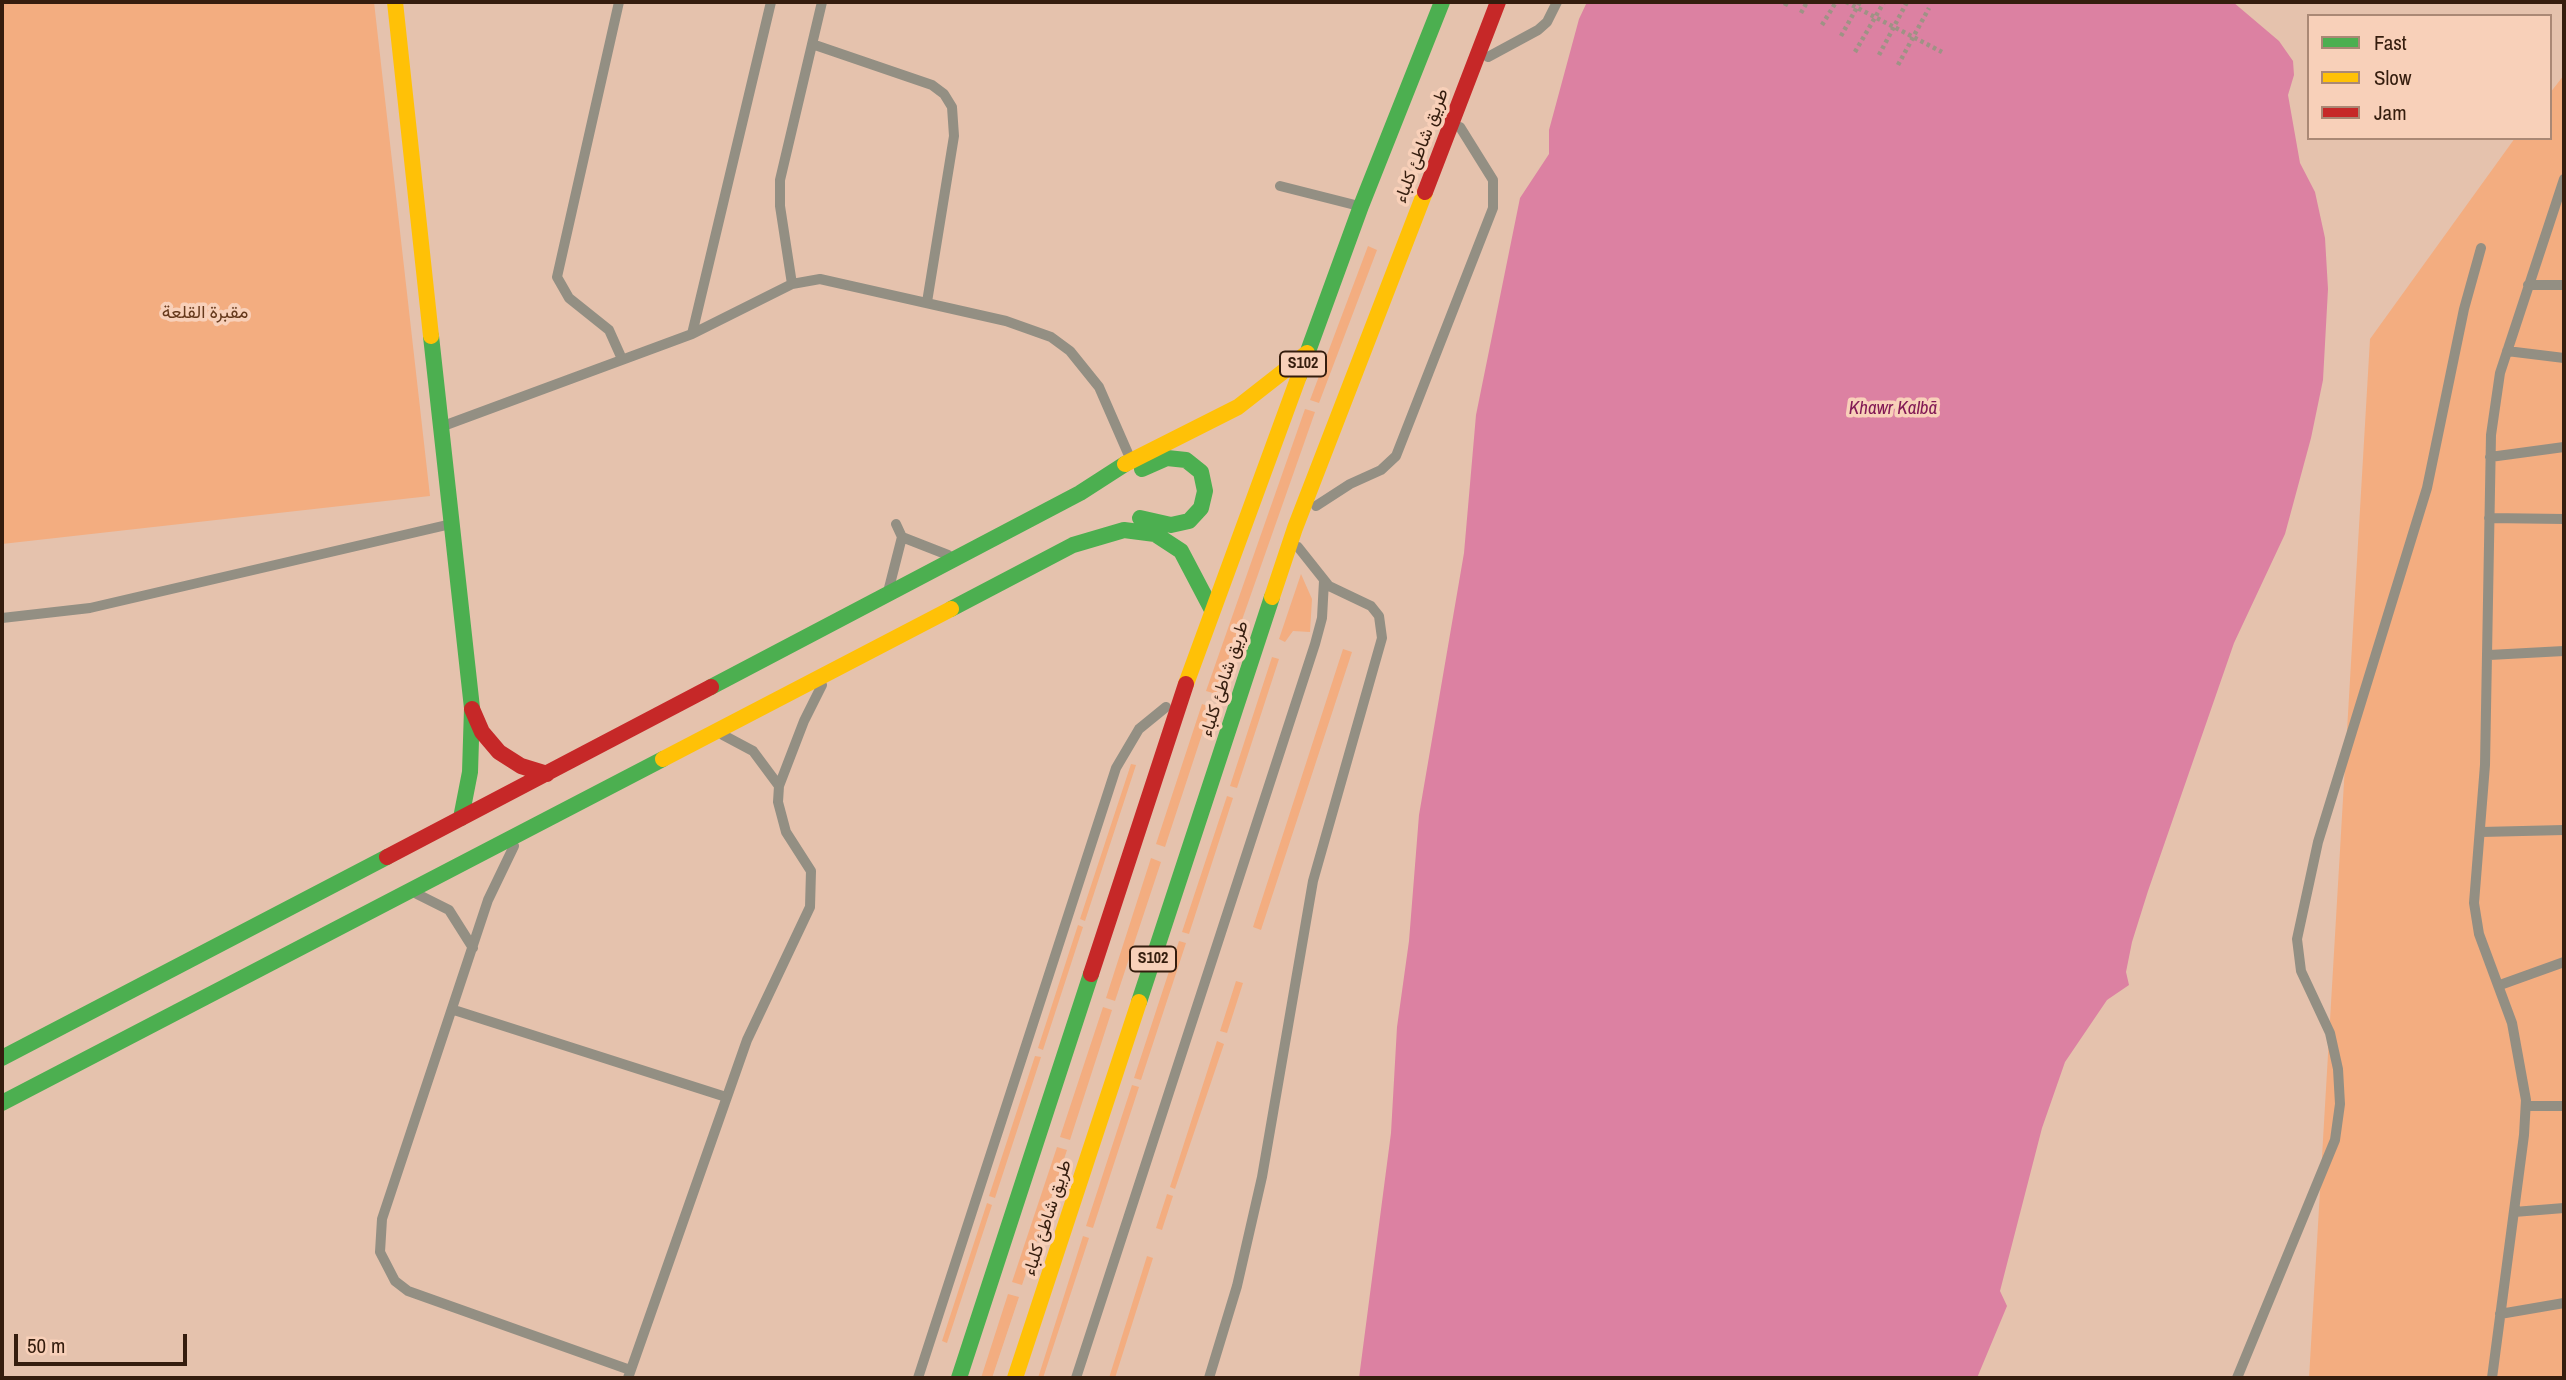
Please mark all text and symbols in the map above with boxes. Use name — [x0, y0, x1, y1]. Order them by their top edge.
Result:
legend — [2307, 14, 2552, 140]
text: Fast — [2374, 28, 2407, 57]
text: Slow — [2374, 63, 2411, 92]
street label: طريق شاطئ كلباء — [1390, 86, 1454, 206]
text: Jam — [2374, 98, 2407, 127]
park label: مقبرة القلعة — [162, 302, 248, 324]
road number: S102 — [1280, 352, 1326, 376]
water label: Khawr Kalbā — [1849, 398, 1937, 420]
street label: طريق شاطئ كلباء — [1196, 618, 1254, 740]
road number: S102 — [1130, 946, 1176, 972]
street label: طريق شاطئ كلباء — [1019, 1157, 1077, 1279]
scale bar — [18, 1320, 191, 1364]
text: 50 m — [27, 1331, 65, 1360]

